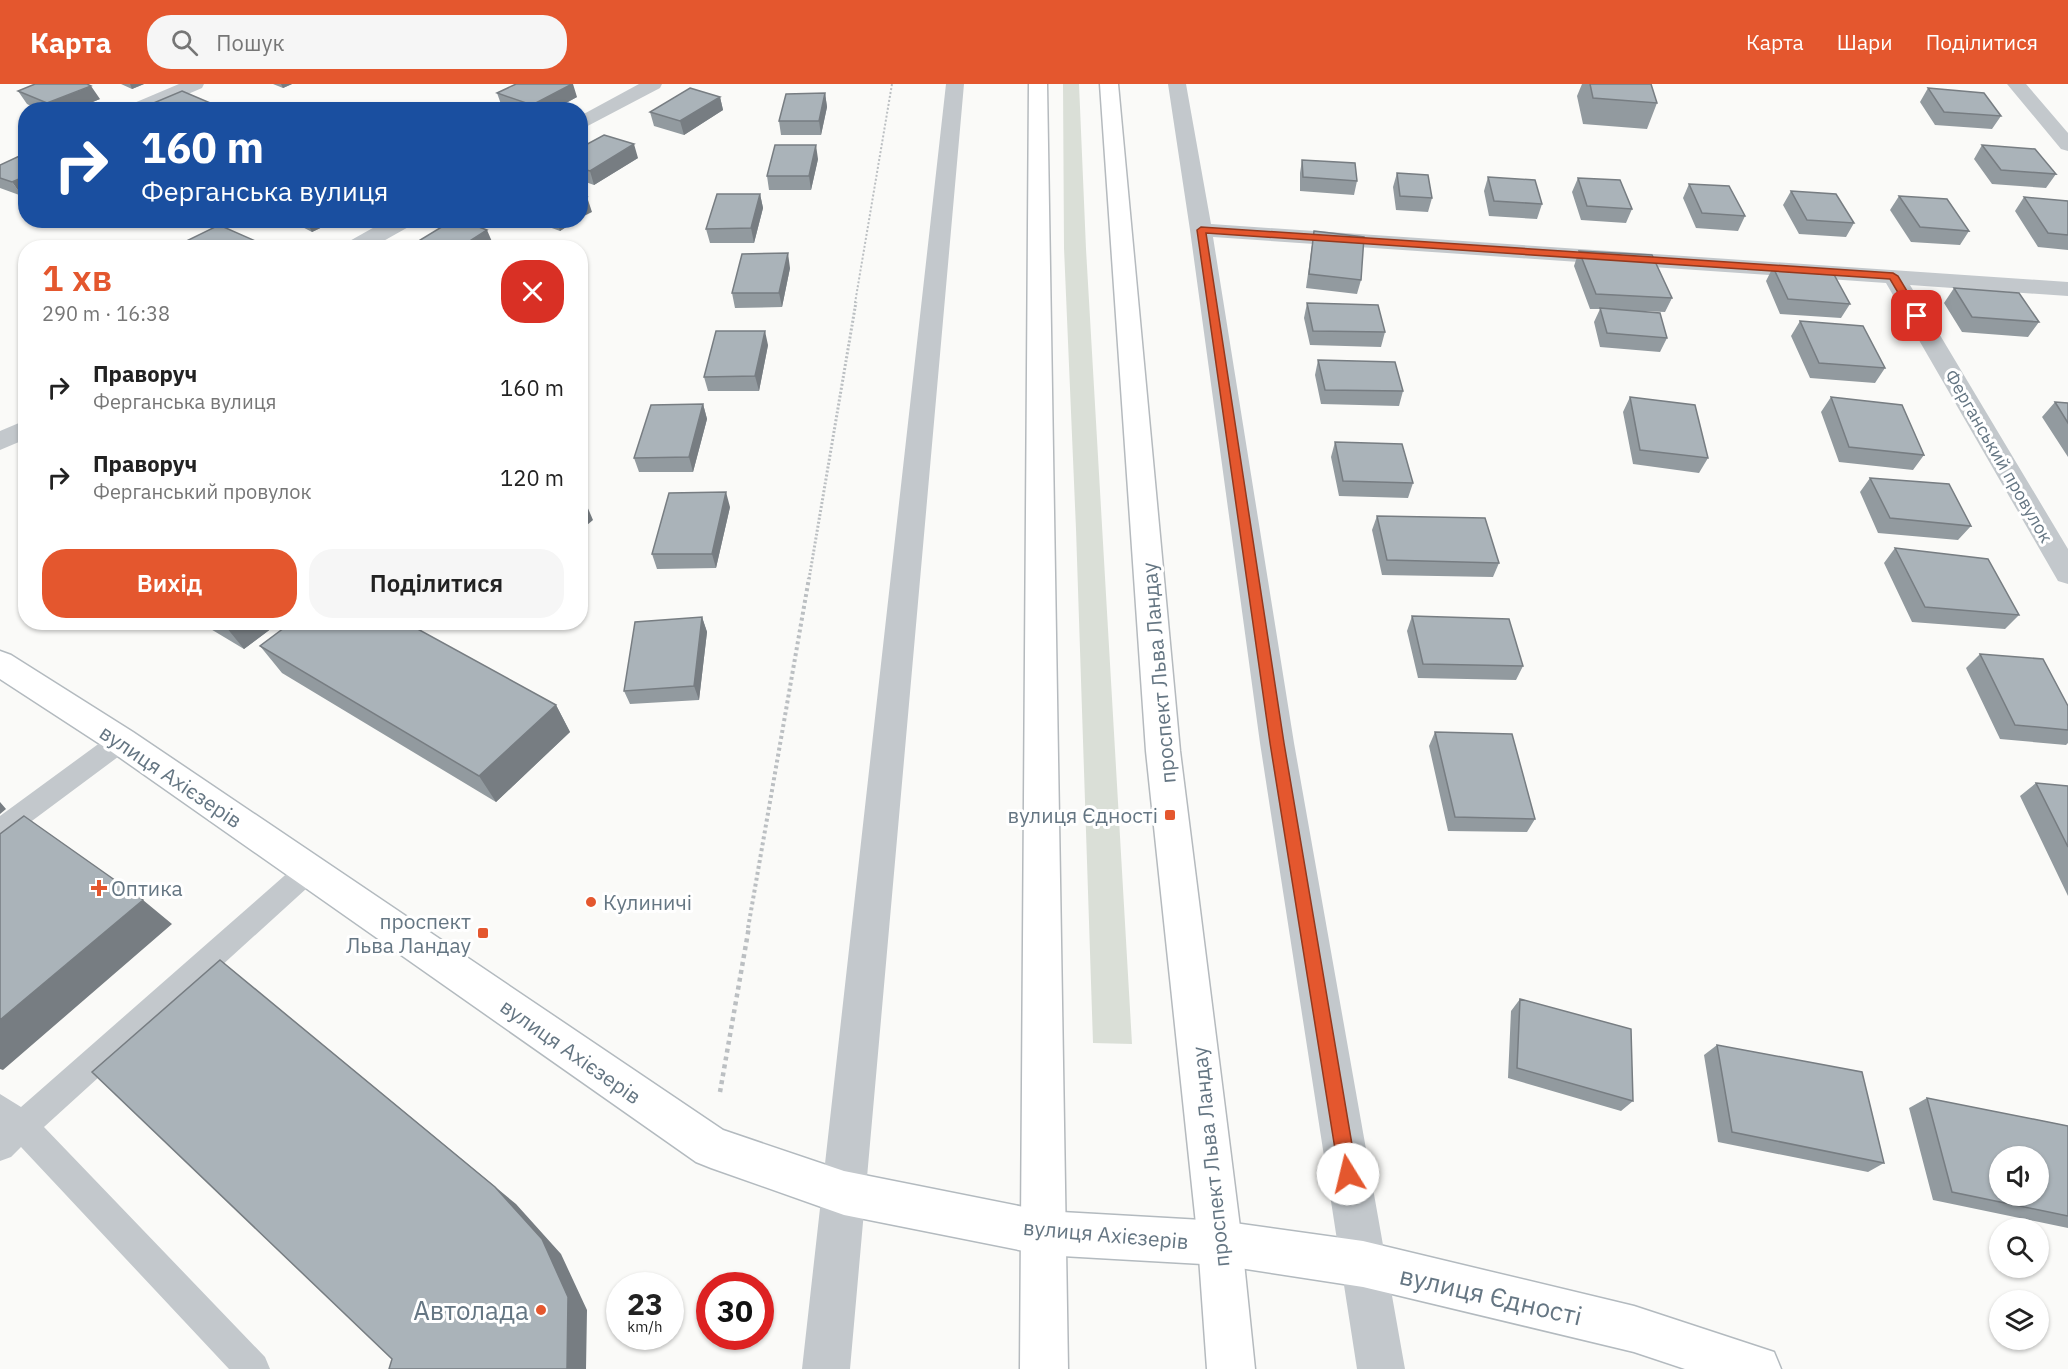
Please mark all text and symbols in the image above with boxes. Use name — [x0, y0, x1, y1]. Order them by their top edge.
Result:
search box — [147, 15, 567, 69]
text: Карта — [30, 24, 111, 61]
icon: search — [168, 26, 201, 59]
text: Пошук — [216, 28, 285, 57]
text: Карта — [1746, 28, 1804, 56]
text: Шари — [1837, 28, 1893, 56]
text: Поділитися — [1926, 28, 2038, 56]
text: 160 m — [141, 120, 264, 175]
icon: right — [42, 126, 120, 204]
text: Ферганська вулиця — [141, 173, 389, 208]
text: 1 хв — [42, 254, 112, 301]
button: close — [501, 260, 564, 323]
pin — [1891, 290, 1942, 341]
icon: arrive — [1900, 299, 1933, 332]
text: 290 m · 16:38 — [42, 300, 170, 327]
text: Праворуч — [93, 359, 197, 388]
street label: Ферганський провулок — [1940, 365, 2058, 547]
icon: right — [42, 371, 75, 404]
text: 160 m — [500, 373, 564, 402]
text: Ферганська вулиця — [93, 388, 276, 415]
text: Праворуч — [93, 449, 197, 478]
icon: right — [42, 461, 75, 494]
text: 120 m — [500, 463, 564, 492]
text: Ферганський провулок — [93, 478, 311, 505]
button: Вихід — [42, 549, 297, 618]
button: Поділитися — [309, 549, 564, 618]
street label: проспект Льва Ландау — [1134, 561, 1182, 785]
street label: вулиця Ахієзерів — [94, 718, 248, 834]
place label: вулиця Єдності — [1008, 801, 1158, 829]
marker: вулиця Єдності — [1163, 808, 1177, 822]
place label: Оптика — [111, 874, 183, 902]
marker: Оптика — [92, 881, 106, 895]
place label: Кулиничі — [603, 888, 692, 916]
marker: Кулиничі — [584, 895, 598, 909]
place label: проспект Льва Ландау — [346, 907, 472, 959]
marker: проспект Льва Ландау — [476, 926, 490, 940]
street label: вулиця Ахієзерів — [495, 992, 647, 1110]
street label: проспект Льва Ландау — [1184, 1045, 1236, 1269]
position arrow — [1316, 1142, 1380, 1206]
map controls — [1989, 1146, 2049, 1350]
button: sound — [1989, 1146, 2049, 1206]
street label: вулиця Ахієзерів — [1022, 1213, 1190, 1255]
button: search — [1989, 1218, 2049, 1278]
street label: вулиця Єдності — [1396, 1257, 1586, 1333]
speed limit sign: 30 — [696, 1272, 774, 1350]
text: 23 — [627, 1284, 663, 1323]
button: layers — [1989, 1290, 2049, 1350]
place label: Автолада — [413, 1293, 529, 1327]
marker: Автолада — [534, 1303, 548, 1317]
text: km/h — [627, 1317, 663, 1336]

